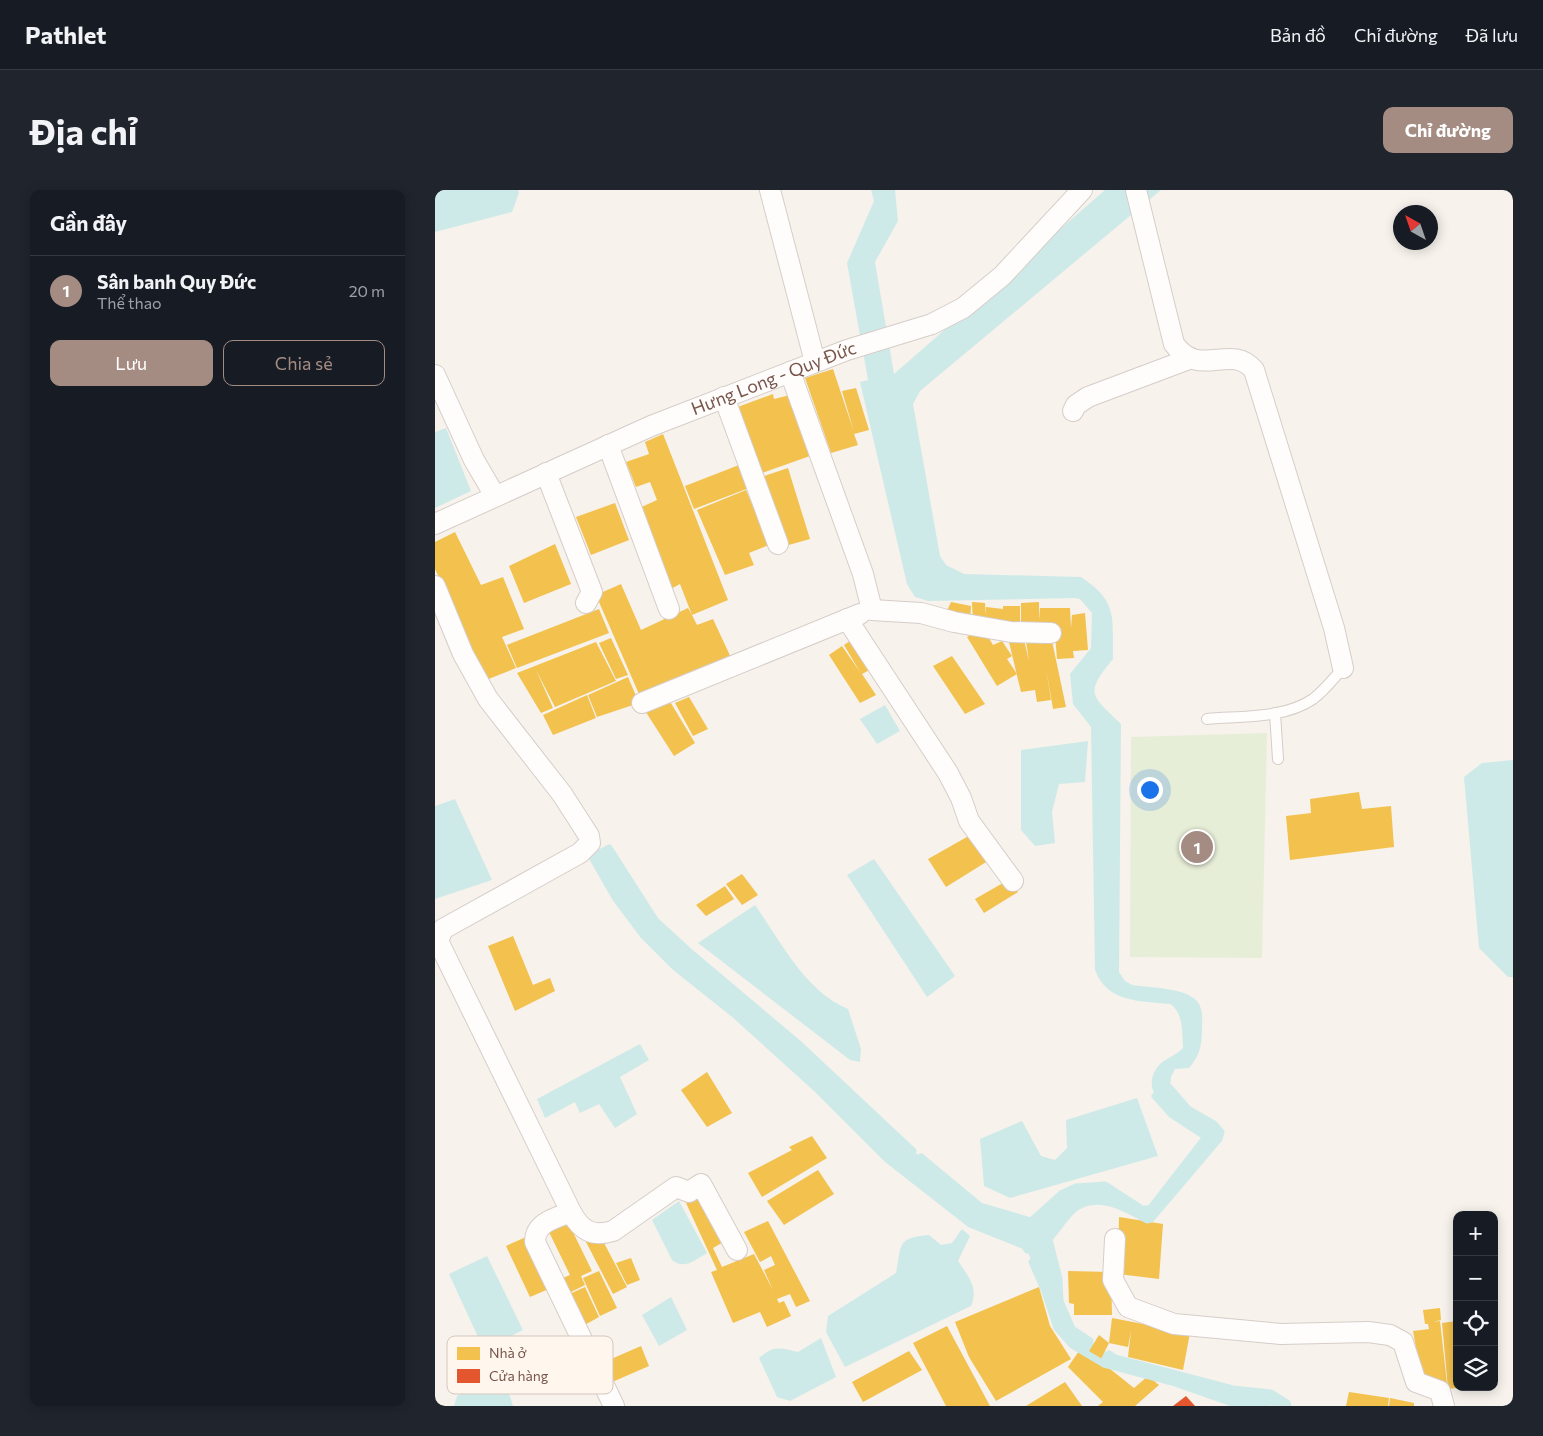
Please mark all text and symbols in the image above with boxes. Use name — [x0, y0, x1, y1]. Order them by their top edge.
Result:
text: Pathlet — [25, 20, 106, 49]
text: Bản đồ — [1270, 24, 1326, 46]
text: Chỉ đường — [1354, 24, 1438, 46]
text: Đã lưu — [1466, 24, 1518, 46]
button: Chỉ đường — [1383, 107, 1513, 153]
text: Địa chỉ — [30, 109, 138, 152]
north arrow — [1393, 205, 1438, 250]
text: Gần đây — [50, 210, 127, 235]
text: Sân banh Quy Đức — [97, 270, 256, 293]
text: 1 — [62, 281, 70, 300]
text: 20 m — [349, 281, 385, 300]
text: Thể thao — [97, 293, 162, 312]
street label: Hưng Long - Quy Đức — [688, 336, 859, 419]
button: Lưu — [50, 340, 213, 386]
button: Chia sẻ — [223, 340, 385, 386]
your location — [1137, 777, 1163, 803]
pin: 1 — [1181, 828, 1213, 866]
map controls — [1453, 1211, 1498, 1391]
button: + — [1453, 1211, 1498, 1256]
button: − — [1453, 1256, 1498, 1301]
button: locate — [1453, 1301, 1498, 1346]
legend — [447, 1336, 613, 1394]
text: Nhà ở — [489, 1344, 527, 1361]
button: layers — [1453, 1346, 1498, 1391]
text: Cửa hàng — [489, 1367, 549, 1384]

